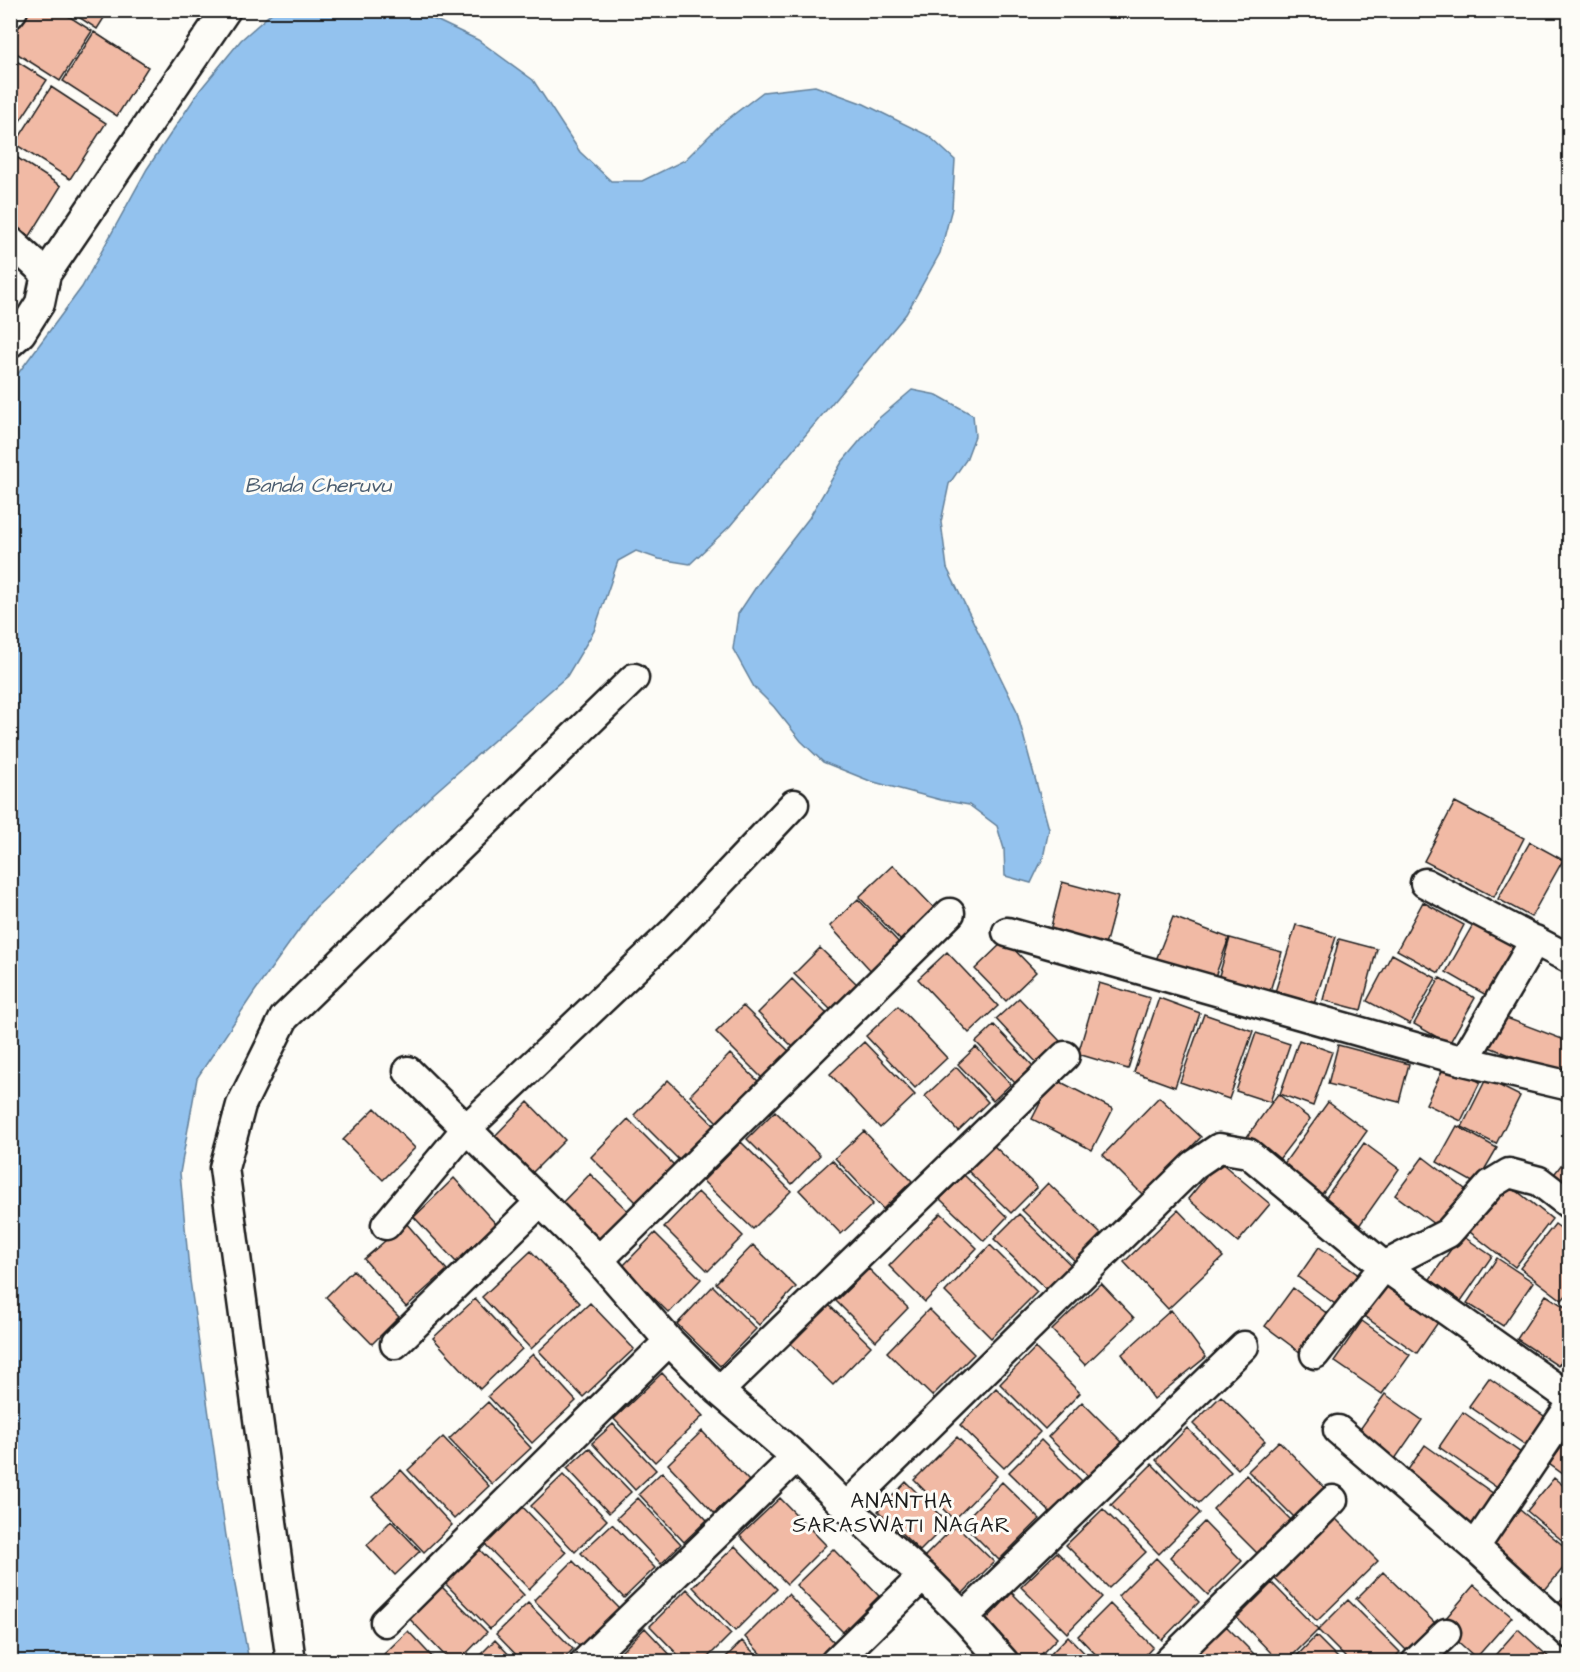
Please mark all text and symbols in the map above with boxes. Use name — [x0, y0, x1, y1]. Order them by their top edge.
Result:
water label: Banda Cheruvu — [245, 471, 393, 500]
district label: ANANTHA SARASWATI NAGAR — [793, 1487, 1011, 1540]

